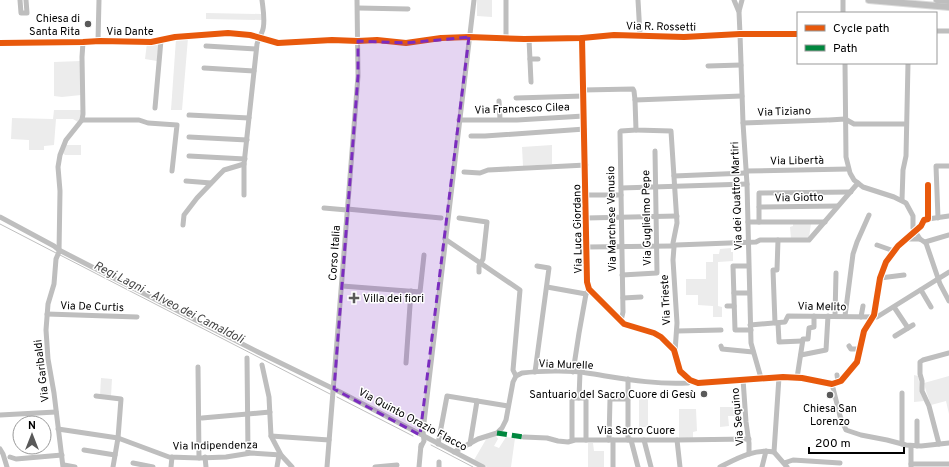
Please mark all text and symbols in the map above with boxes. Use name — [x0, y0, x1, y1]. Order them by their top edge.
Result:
place label: Chiesa di Santa Rita — [29, 12, 80, 39]
legend — [797, 12, 937, 64]
marker: Chiesa di Santa Rita — [83, 19, 93, 29]
street label: Via R. Rossetti — [626, 19, 696, 35]
text: Cycle path — [833, 21, 890, 37]
street label: Via Dante — [106, 25, 154, 39]
text: Path — [833, 41, 858, 57]
street label: Via Francesco Cilea — [474, 100, 570, 118]
street label: Via Tiziano — [757, 104, 811, 120]
street label: Via dei Quattro Martiri — [728, 141, 746, 251]
street label: Via Libertà — [770, 154, 824, 168]
street label: Via Marchese Venusio — [604, 166, 620, 272]
street label: Via Guglielmo Pepe — [639, 170, 655, 266]
street label: Via Luca Giordano — [570, 184, 586, 274]
street label: Via Giotto — [774, 191, 824, 205]
street label: Corso Italia — [326, 225, 344, 281]
water label: Regi Lagni - Alveo dei Camaldoli — [91, 258, 247, 348]
street label: Via Trieste — [658, 274, 674, 326]
marker: Villa dei fiori — [348, 292, 360, 304]
place label: Villa dei fiori — [363, 292, 424, 306]
street label: Via De Curtis — [60, 299, 124, 315]
street label: Via Melito — [797, 300, 847, 314]
street label: Via Garibaldi — [31, 339, 53, 403]
street label: Via Murelle — [538, 357, 594, 373]
street label: Via Quinto Orazio Flacco — [356, 385, 469, 455]
street label: Via Sequino — [728, 387, 748, 447]
place label: Santuario del Sacro Cuore di Gesù — [529, 388, 696, 402]
marker: Santuario del Sacro Cuore di Gesù — [699, 389, 709, 399]
marker: Chiesa San Lorenzo — [825, 390, 835, 400]
place label: Chiesa San Lorenzo — [803, 402, 857, 429]
north arrow — [12, 415, 52, 455]
text: N — [28, 419, 36, 433]
street label: Via Sacro Cuore — [597, 424, 675, 438]
scale bar — [809, 429, 904, 455]
text: 200 m — [815, 436, 851, 452]
street label: Via Indipendenza — [172, 438, 258, 454]

